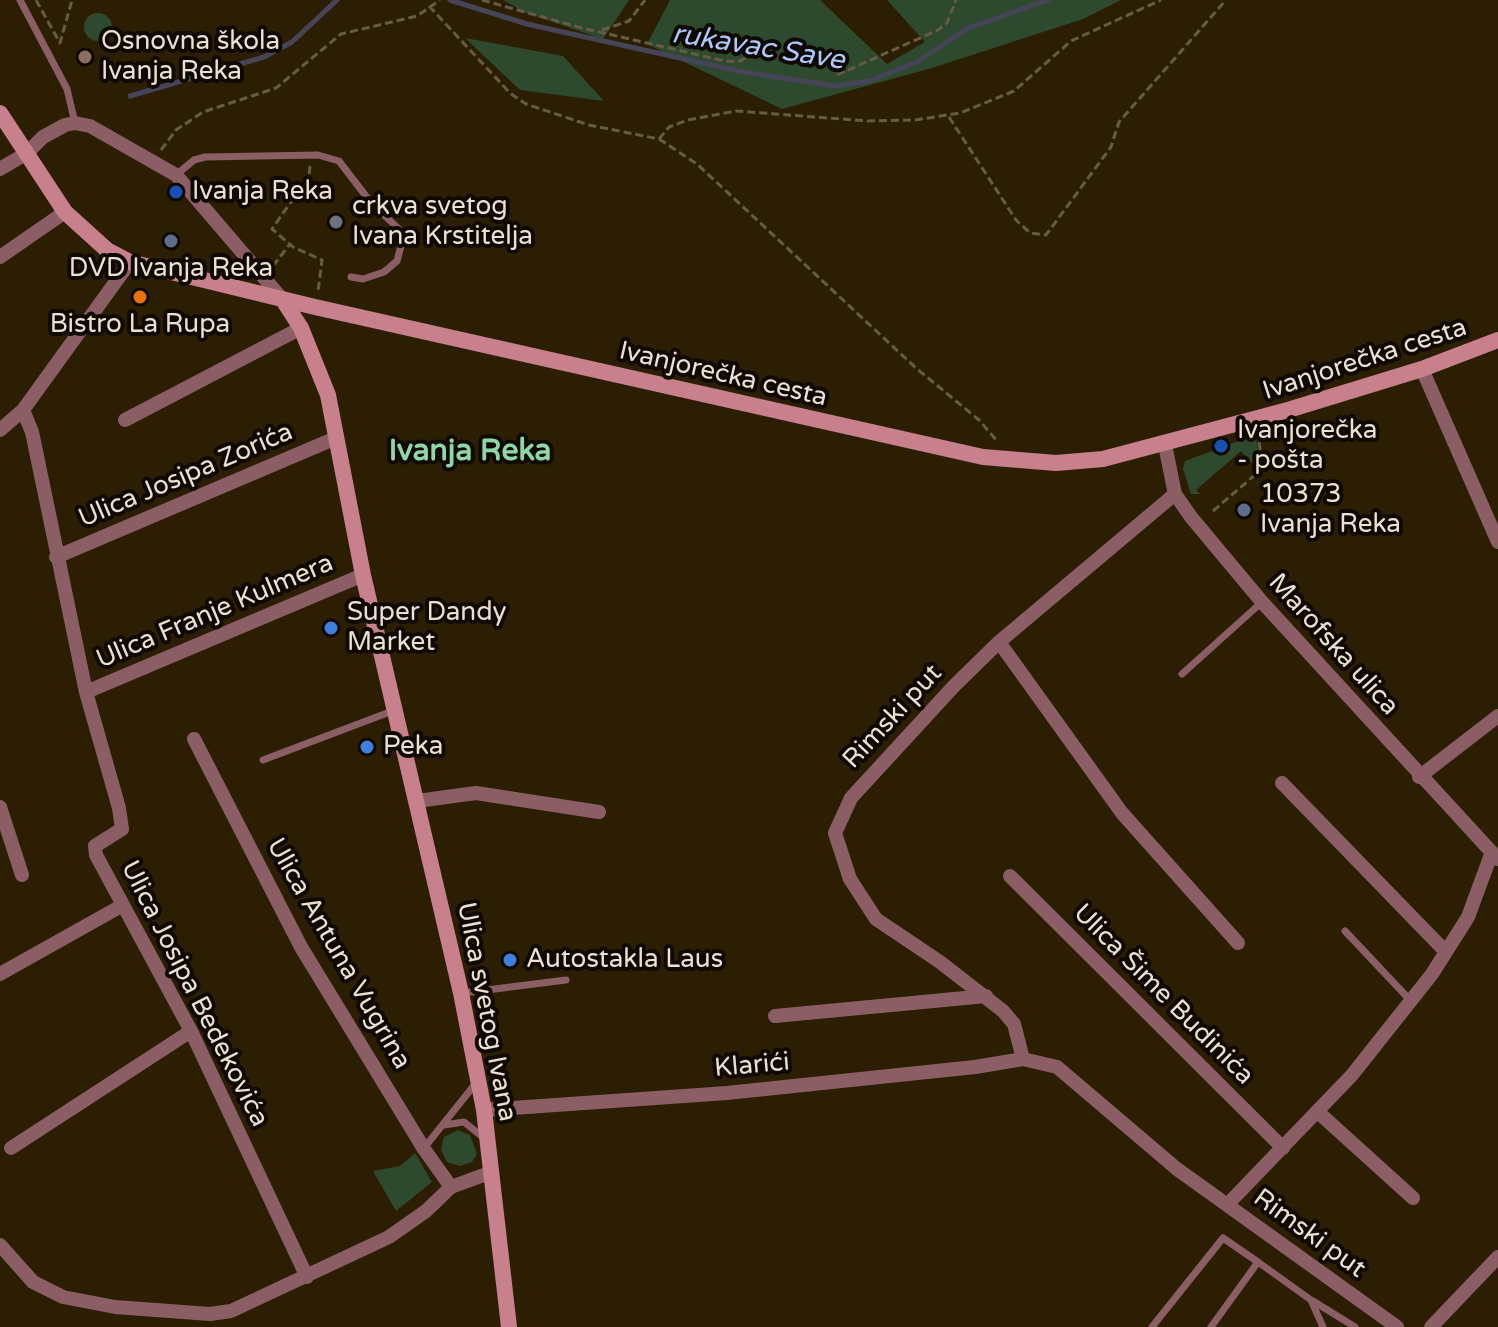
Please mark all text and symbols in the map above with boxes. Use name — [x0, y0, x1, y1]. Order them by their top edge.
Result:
water label: rukavac Save — [669, 18, 847, 78]
place label: Osnovna škola Ivanja Reka — [101, 26, 280, 88]
marker: Osnovna škola Ivanja Reka — [76, 48, 94, 66]
place label: Ivanja Reka — [192, 176, 333, 208]
marker: Ivanja Reka — [167, 183, 185, 201]
place label: crkva svetog Ivana Krstitelja — [352, 191, 533, 252]
marker: crkva svetog Ivana Krstitelja — [327, 213, 345, 231]
marker: DVD Ivanja Reka — [162, 232, 180, 250]
place label: DVD Ivanja Reka — [69, 253, 273, 285]
marker: Bistro La Rupa — [131, 288, 149, 306]
place label: Bistro La Rupa — [50, 309, 230, 341]
street label: Ivanjorečka cesta — [1259, 312, 1471, 408]
street label: Ivanjorečka cesta — [616, 336, 830, 414]
place label: Ivanjorečka - pošta — [1237, 415, 1377, 476]
street label: Ulica Josipa Zorića — [74, 417, 298, 535]
district label: Ivanja Reka — [389, 434, 551, 470]
marker: Ivanjorečka - pošta — [1212, 437, 1230, 455]
place label: 10373 Ivanja Reka — [1260, 479, 1401, 540]
marker: 10373 Ivanja Reka — [1235, 501, 1253, 519]
street label: Ulica Franje Kulmera — [92, 548, 338, 676]
street label: Marofska ulica — [1261, 568, 1405, 722]
place label: Super Dandy Market — [347, 597, 507, 658]
marker: Super Dandy Market — [322, 619, 340, 637]
street label: Rimski put — [837, 658, 949, 776]
place label: Peka — [383, 731, 443, 763]
marker: Peka — [358, 738, 376, 756]
street label: Ulica Antuna Vugrina — [259, 833, 417, 1075]
street label: Ulica Josipa Bedekovića — [113, 856, 275, 1132]
street label: Ulica Šime Budinića — [1066, 898, 1260, 1092]
street label: Ulica svetog Ivana — [449, 900, 523, 1124]
place label: Autostakla Laus — [526, 944, 723, 976]
marker: Autostakla Laus — [501, 951, 519, 969]
street label: Klarići — [713, 1047, 791, 1085]
street label: Rimski put — [1247, 1183, 1371, 1285]

